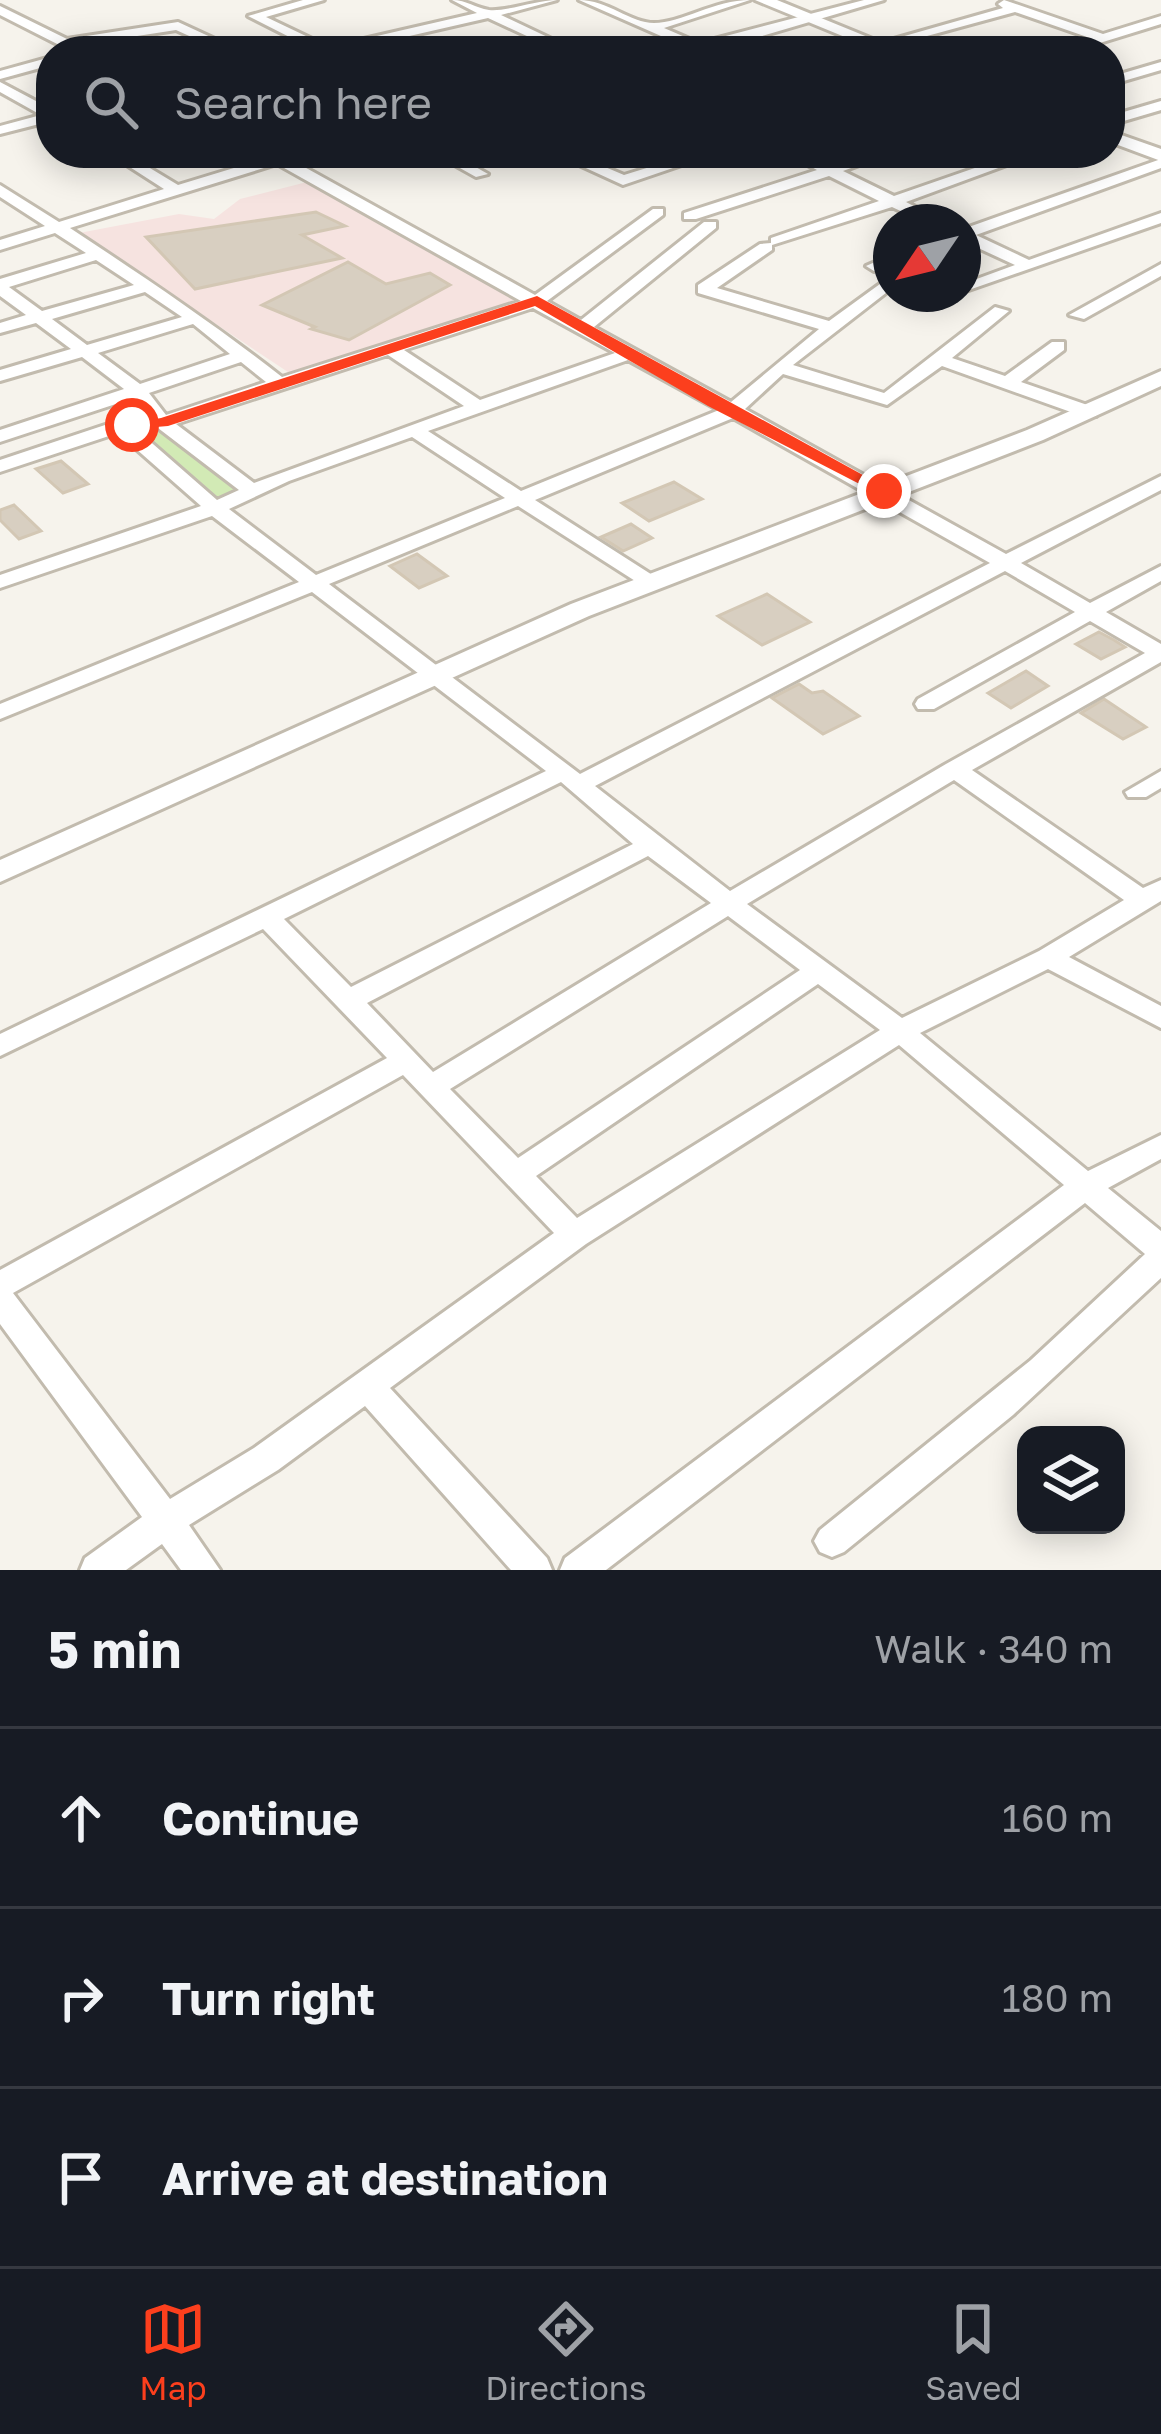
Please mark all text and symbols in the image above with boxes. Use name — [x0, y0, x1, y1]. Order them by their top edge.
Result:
search box — [36, 36, 1125, 168]
icon: search — [78, 69, 144, 135]
text: Search here — [174, 75, 432, 129]
north arrow — [873, 204, 981, 312]
route start — [105, 398, 159, 452]
route end — [857, 464, 911, 518]
map controls — [1017, 1426, 1125, 1534]
button: layers — [1017, 1426, 1125, 1534]
text: 5 min — [48, 1618, 181, 1679]
text: Walk · 340 m — [874, 1625, 1113, 1672]
icon: ahead — [48, 1785, 114, 1851]
text: Continue — [162, 1791, 359, 1845]
text: 160 m — [1002, 1794, 1113, 1841]
icon: right — [48, 1965, 114, 2031]
text: Turn right — [162, 1971, 375, 2025]
text: 180 m — [1002, 1974, 1113, 2021]
icon: arrive — [48, 2145, 114, 2211]
text: Arrive at destination — [162, 2151, 608, 2205]
tab: Map — [139, 2296, 207, 2407]
tab: Directions — [485, 2296, 647, 2407]
tab: Saved — [925, 2296, 1022, 2407]

